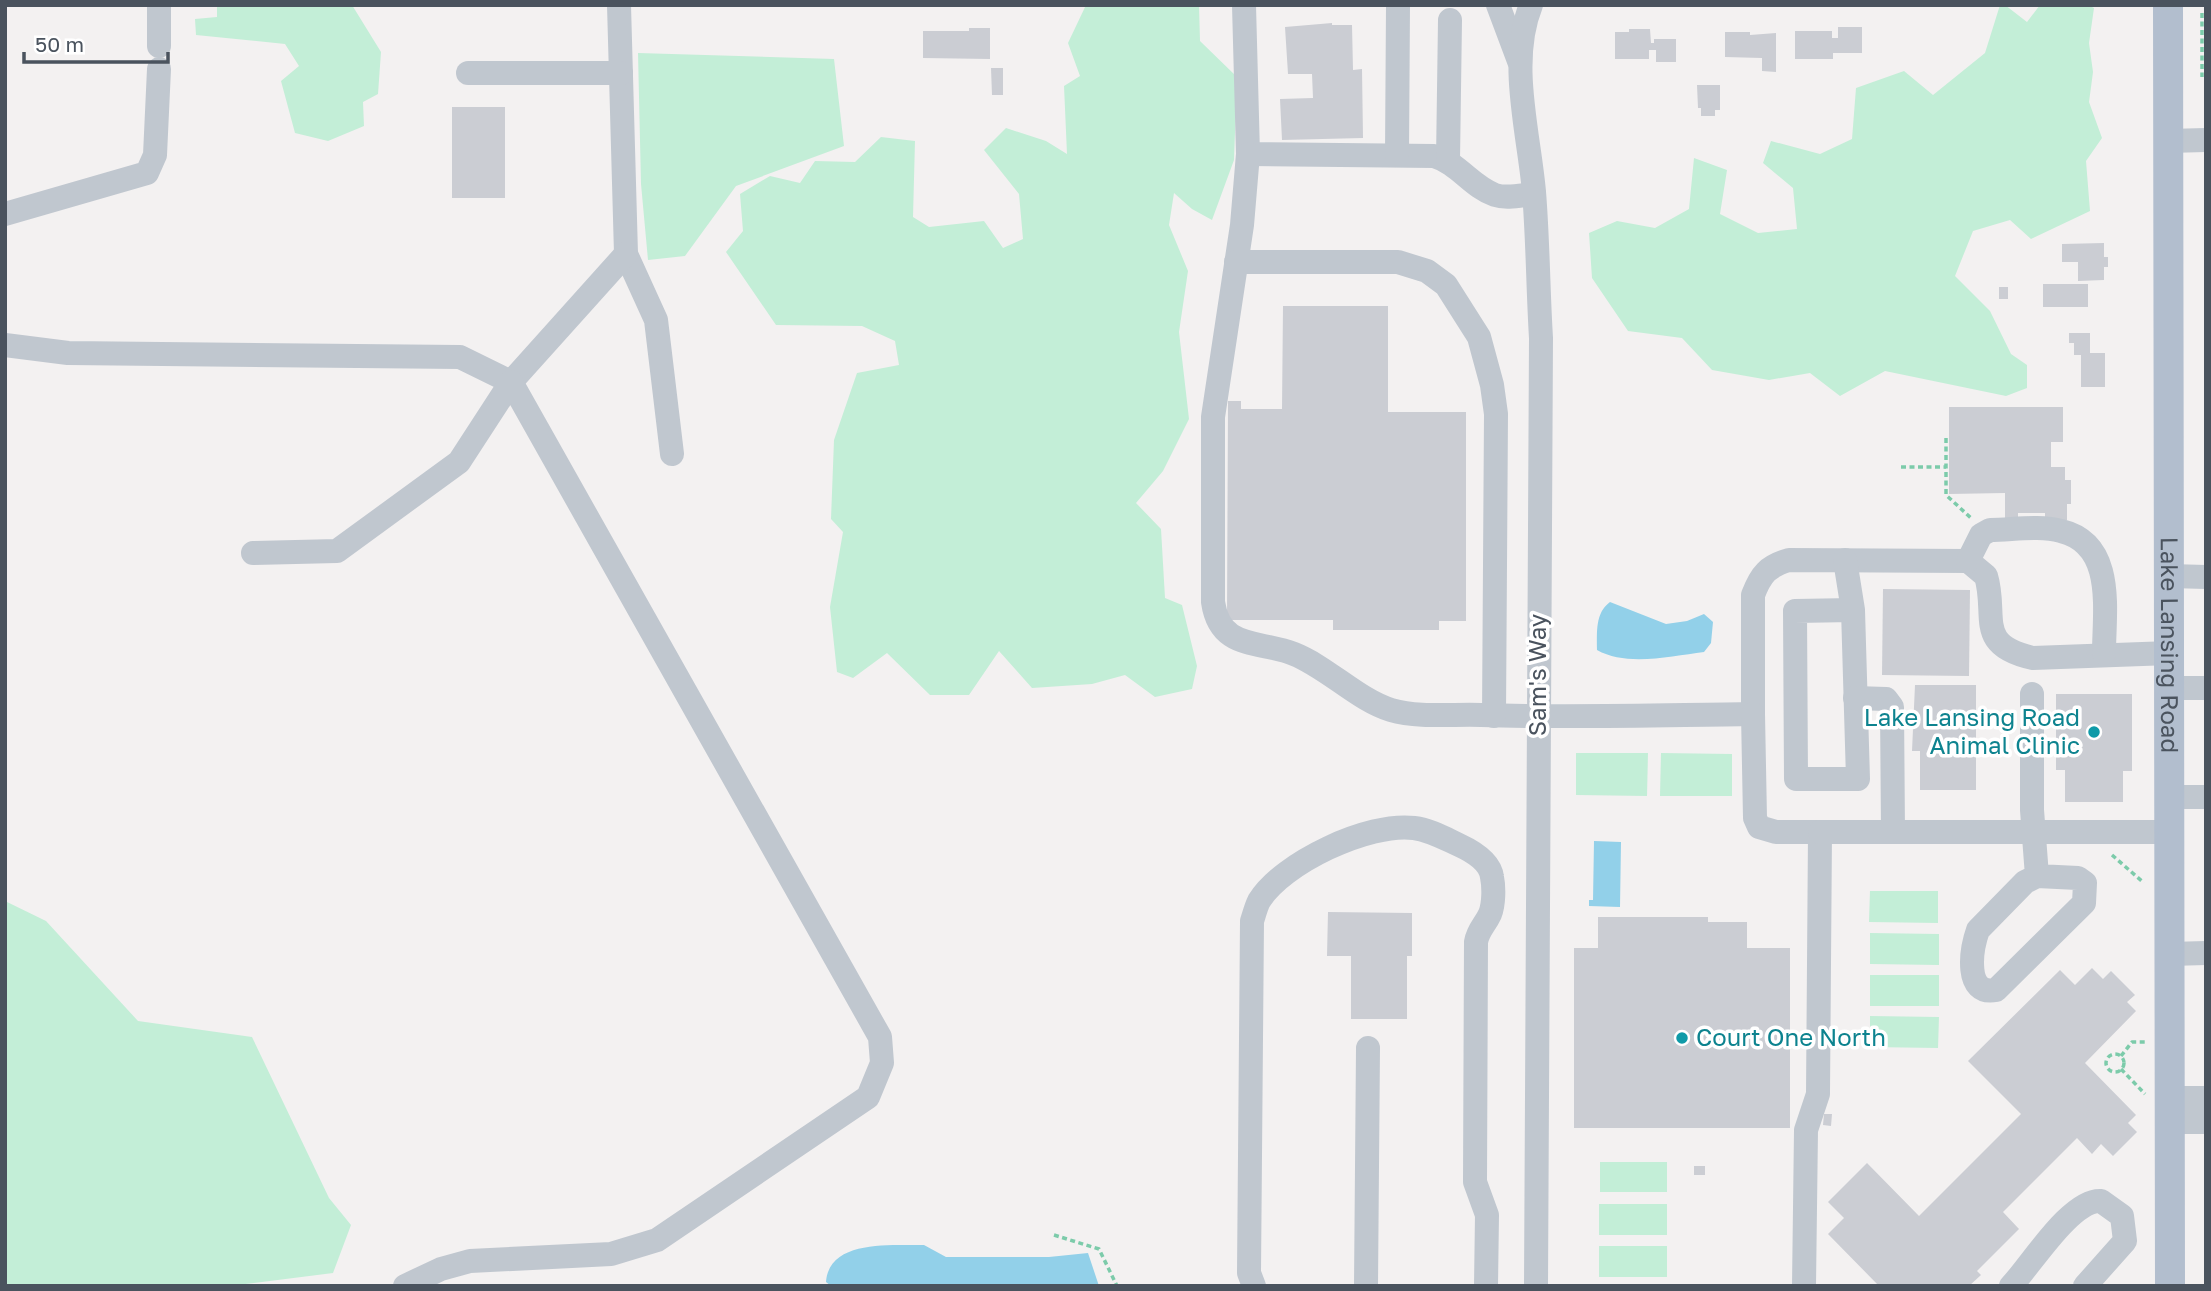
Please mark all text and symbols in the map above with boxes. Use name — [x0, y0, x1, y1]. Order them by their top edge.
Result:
scale bar — [24, 21, 168, 65]
text: 50 m — [35, 31, 84, 57]
street label: Lake Lansing Road — [2156, 537, 2185, 753]
street label: Sam's Way — [1522, 614, 1551, 736]
place label: Lake Lansing Road Animal Clinic — [1864, 702, 2080, 759]
marker: Lake Lansing Road Animal Clinic — [2086, 724, 2102, 740]
place label: Court One North — [1696, 1022, 1886, 1051]
marker: Court One North — [1674, 1030, 1690, 1046]

